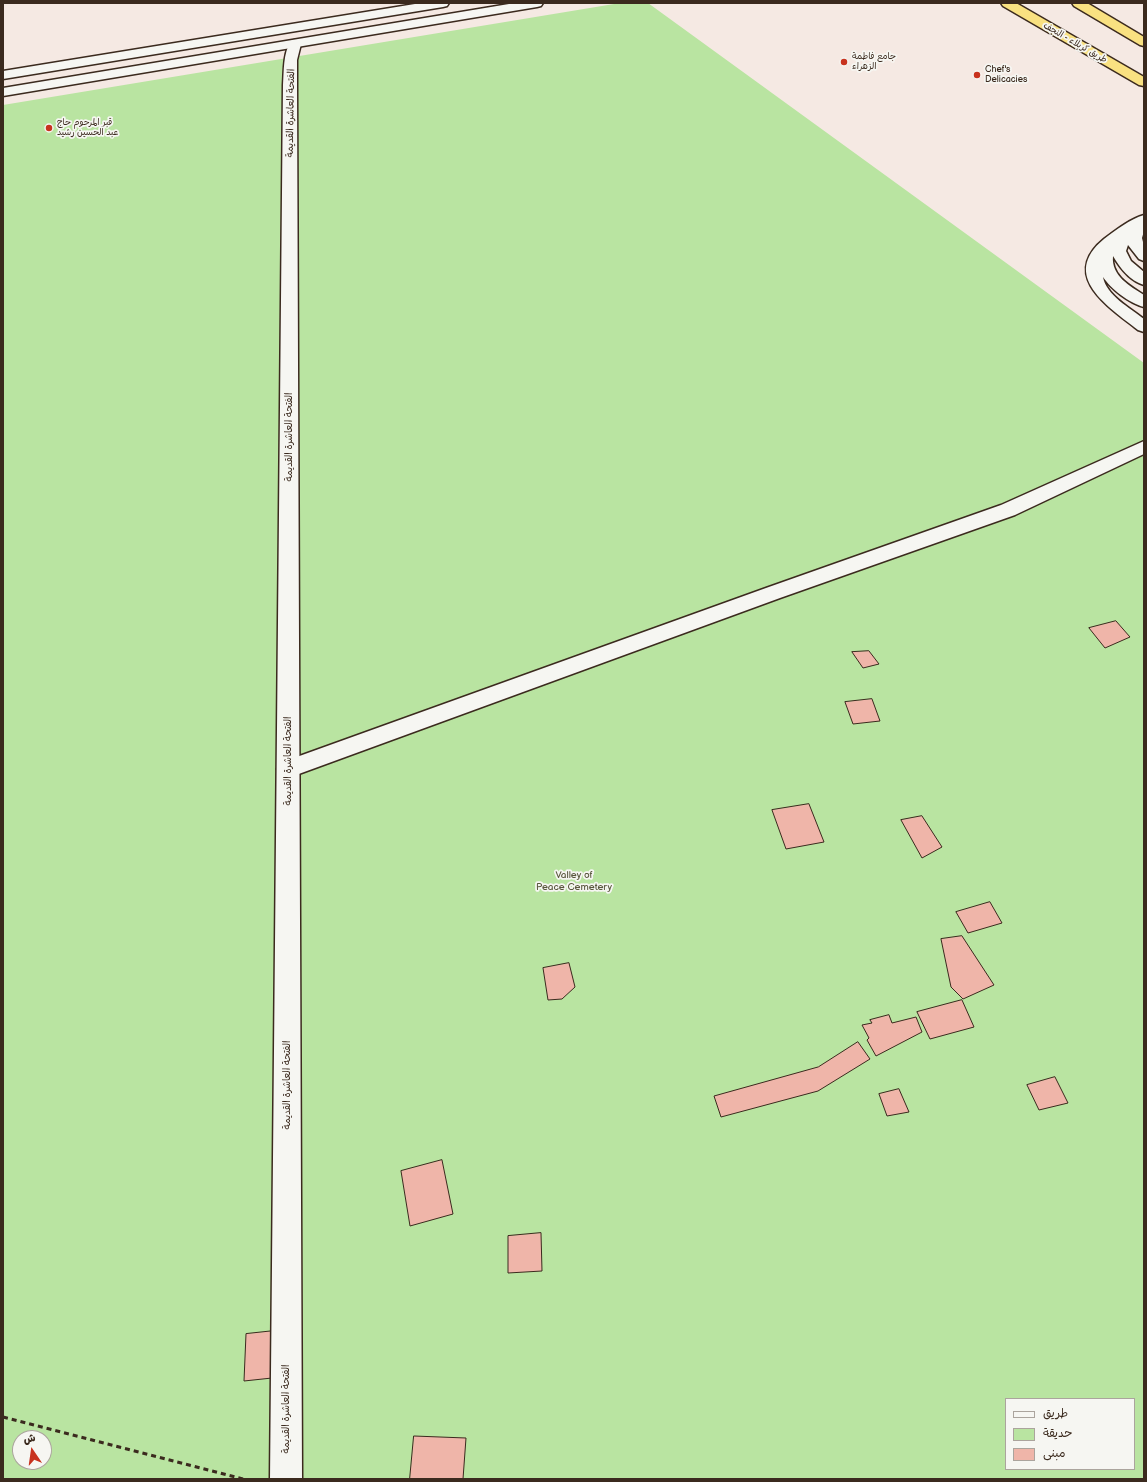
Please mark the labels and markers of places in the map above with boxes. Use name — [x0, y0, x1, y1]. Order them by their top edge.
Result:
place label: جامع فاطمة الزهراء — [852, 52, 896, 73]
marker: جامع فاطمة الزهراء — [839, 57, 849, 67]
place label: Chef's Delicacies — [985, 65, 1027, 86]
marker: Chef's Delicacies — [972, 70, 982, 80]
place label: قبر المرحوم حاج عبد الحسين رشيد — [57, 118, 118, 139]
marker: قبر المرحوم حاج عبد الحسين رشيد — [44, 123, 54, 133]

